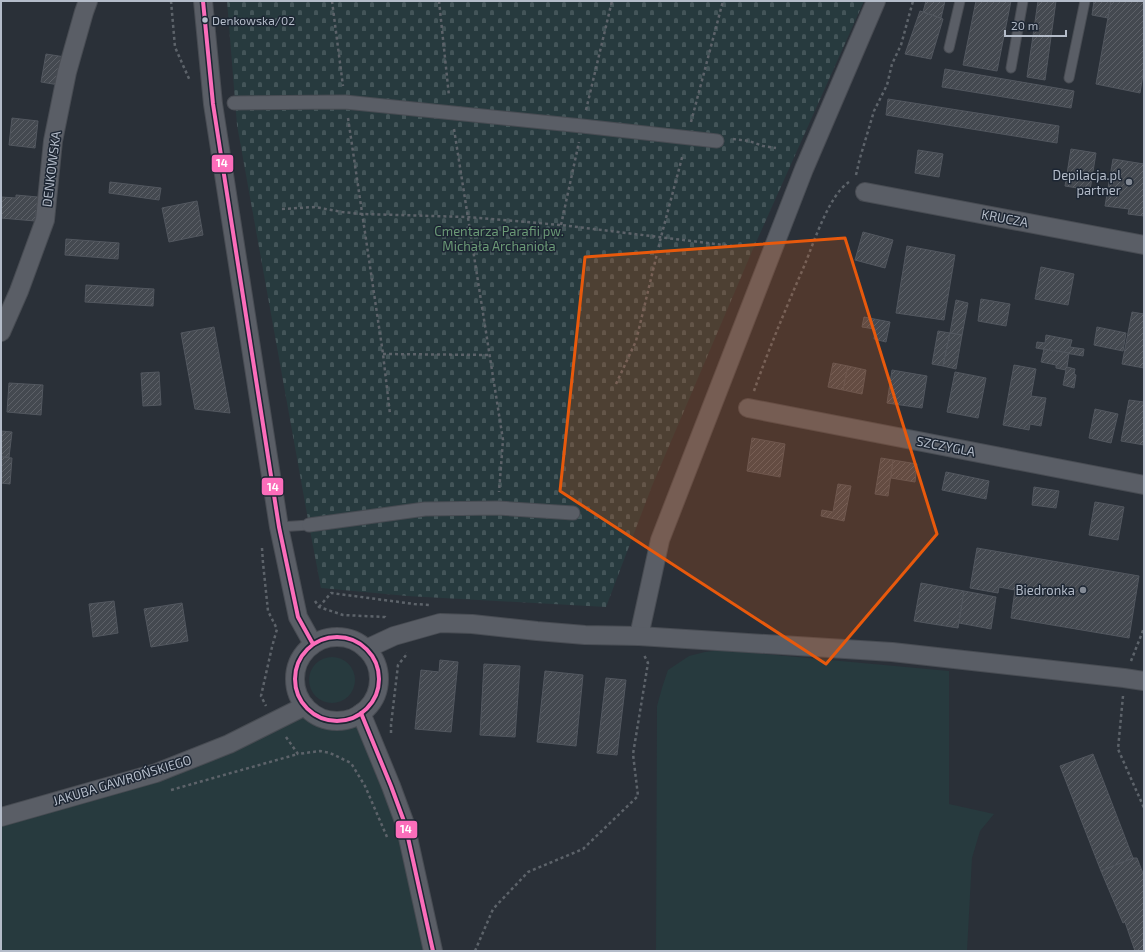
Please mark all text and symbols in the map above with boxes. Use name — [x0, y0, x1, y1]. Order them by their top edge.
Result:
scale bar — [1005, 12, 1066, 38]
place label: Denkowska/02 — [212, 13, 295, 27]
marker: Denkowska/02 — [200, 15, 210, 25]
text: 20 m — [1011, 18, 1038, 32]
street label: DENKOWSKA — [38, 130, 64, 208]
line badge: 14 — [211, 154, 234, 173]
text: 14 — [216, 156, 228, 169]
place label: Depilacja.pl partner — [1053, 167, 1121, 198]
marker: Depilacja.pl partner — [1124, 177, 1134, 187]
street label: KRUCZA — [980, 206, 1030, 230]
park label: Cmentarza Parafii pw. Michała Archanioła — [434, 223, 564, 254]
street label: SZCZYGLA — [915, 432, 977, 460]
line badge: 14 — [261, 477, 284, 496]
text: 14 — [267, 480, 279, 493]
place label: Biedronka — [1016, 582, 1075, 598]
marker: Biedronka — [1078, 585, 1088, 595]
street label: JAKUBA GAWROŃSKIEGO — [50, 750, 193, 809]
line badge: 14 — [395, 820, 418, 839]
text: 14 — [400, 822, 412, 835]

